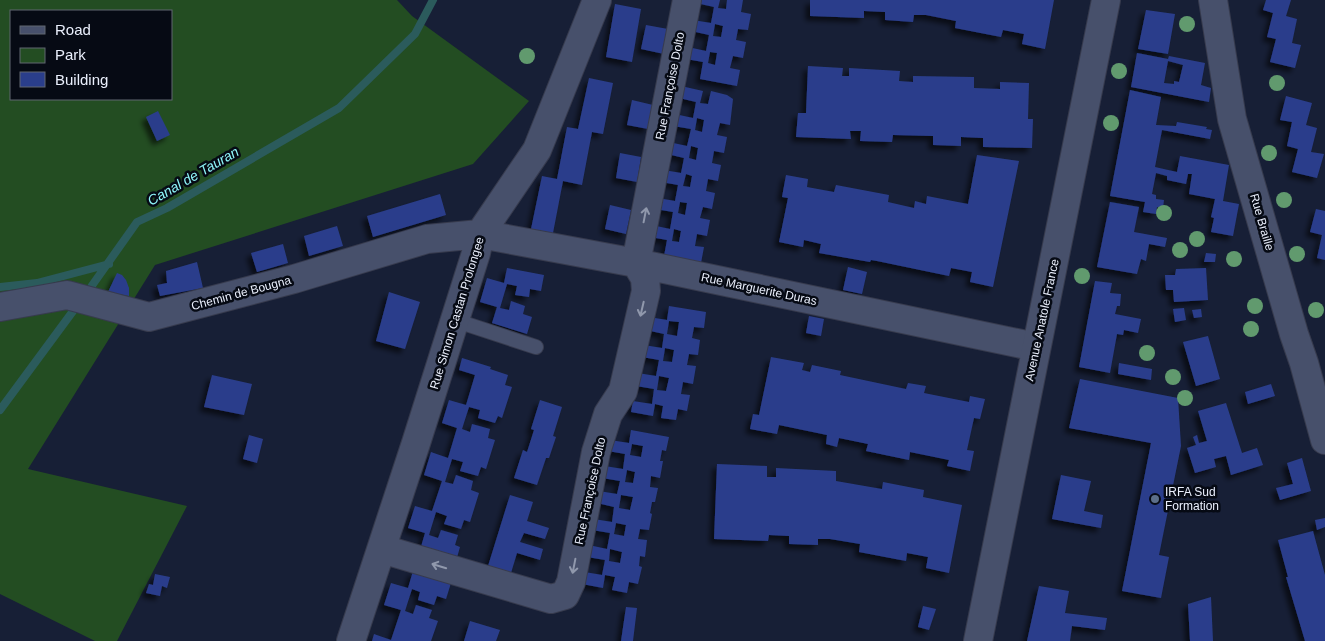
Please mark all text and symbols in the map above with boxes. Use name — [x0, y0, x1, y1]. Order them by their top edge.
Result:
legend — [10, 10, 172, 100]
text: Road — [55, 21, 91, 38]
street label: Rue Françoise Dolto — [653, 31, 687, 141]
text: Park — [55, 46, 86, 63]
text: Building — [55, 71, 108, 88]
water label: Canal de Tauran — [144, 143, 242, 209]
street label: Rue Braille — [1247, 192, 1277, 252]
one-way arrow — [641, 207, 651, 223]
street label: Rue Simon Castan Prolongee — [427, 235, 487, 391]
street label: Avenue Anatole France — [1022, 257, 1062, 382]
street label: Rue Marguerite Duras — [700, 270, 818, 308]
street label: Chemin de Bougna — [190, 273, 293, 313]
one-way arrow — [637, 300, 646, 316]
street label: Rue Françoise Dolto — [572, 436, 608, 546]
place label: IRFA Sud Formation — [1165, 485, 1219, 513]
marker: IRFA Sud Formation — [1149, 493, 1161, 505]
one-way arrow — [569, 557, 579, 573]
one-way arrow — [431, 561, 447, 571]

